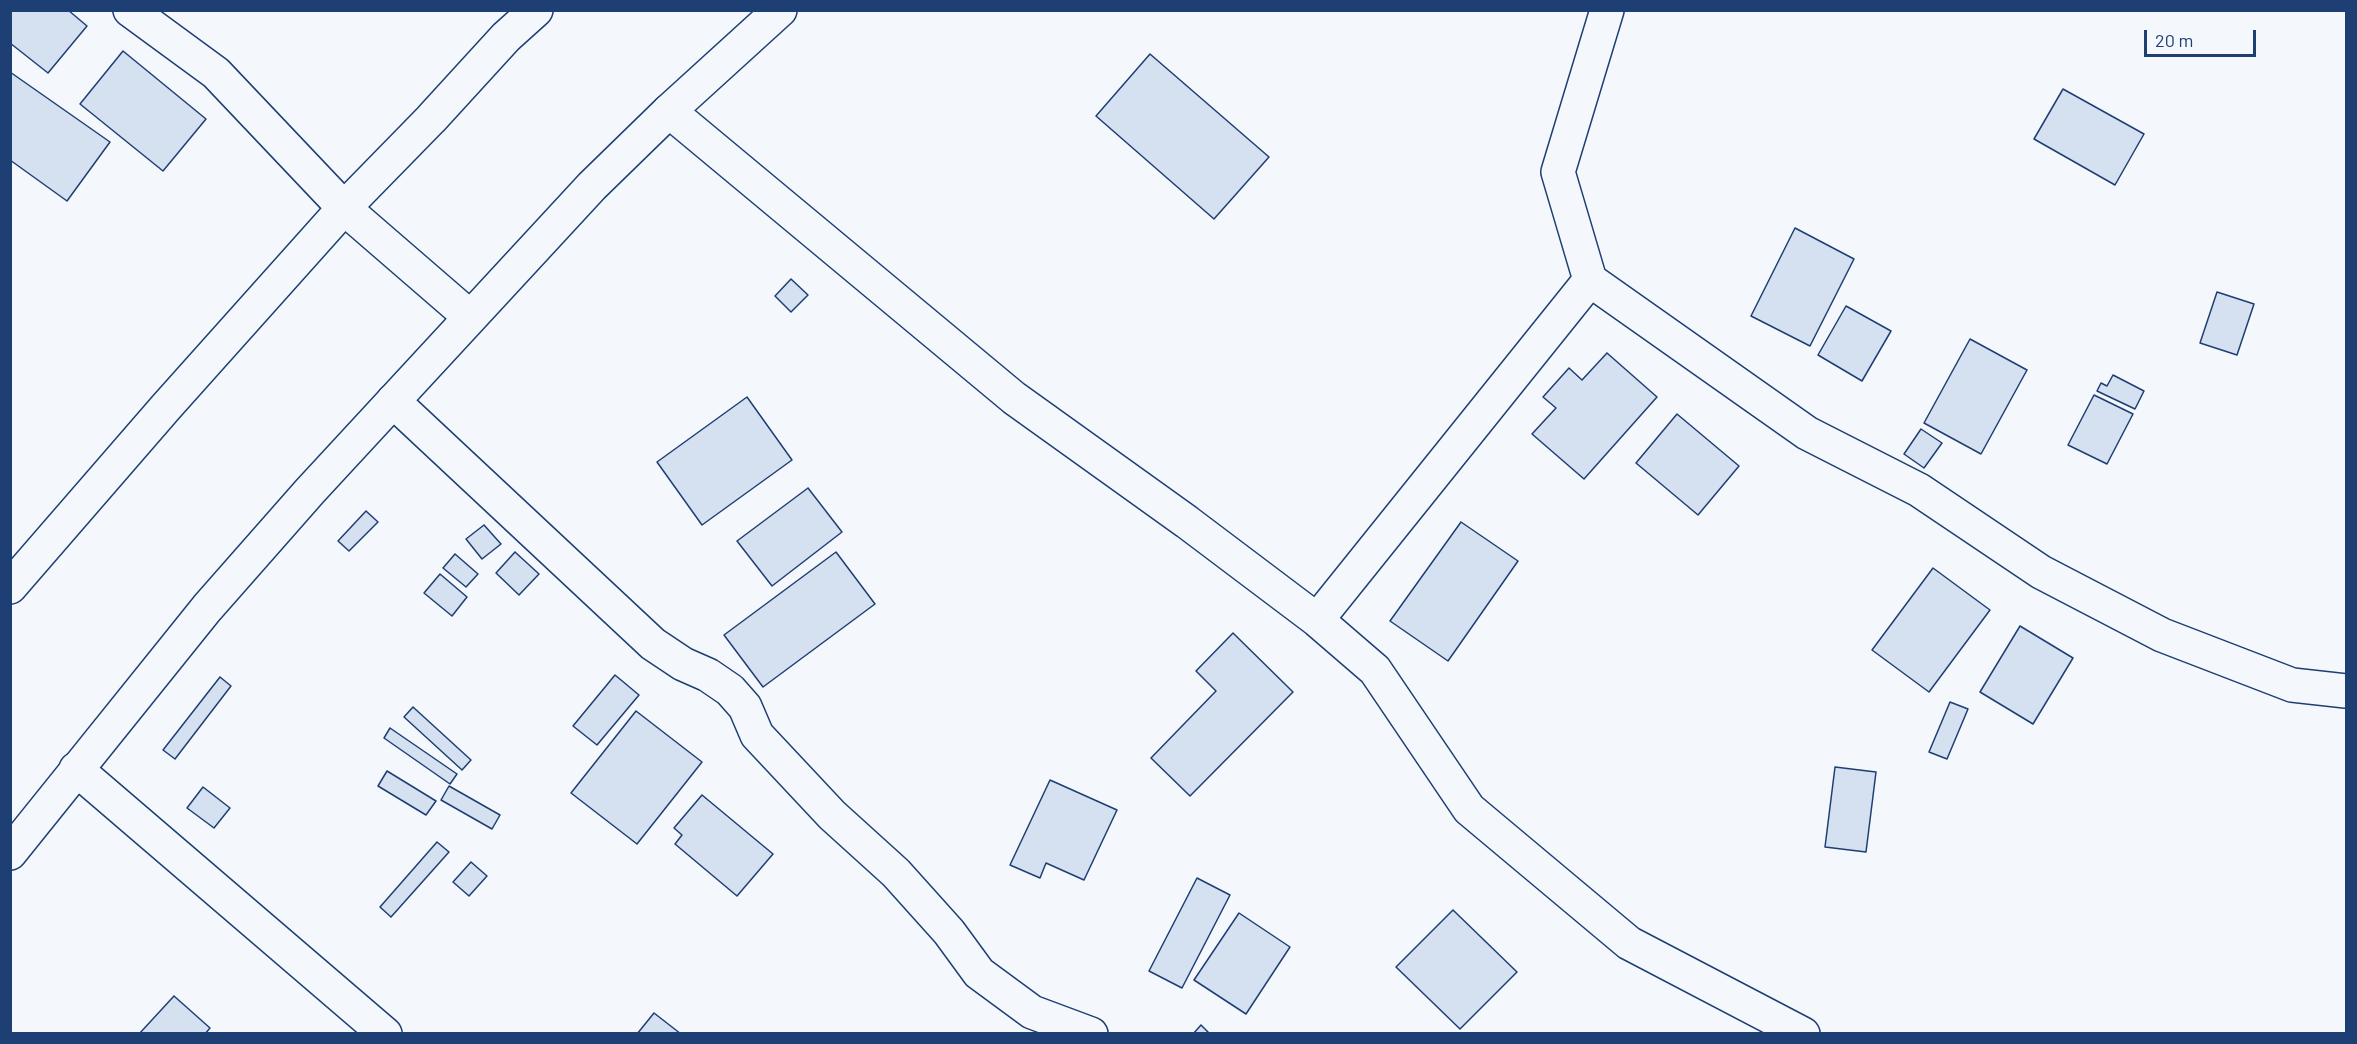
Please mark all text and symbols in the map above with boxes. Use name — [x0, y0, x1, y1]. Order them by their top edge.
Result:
scale bar — [2147, 18, 2260, 56]
text: 20 m — [2155, 29, 2193, 51]

